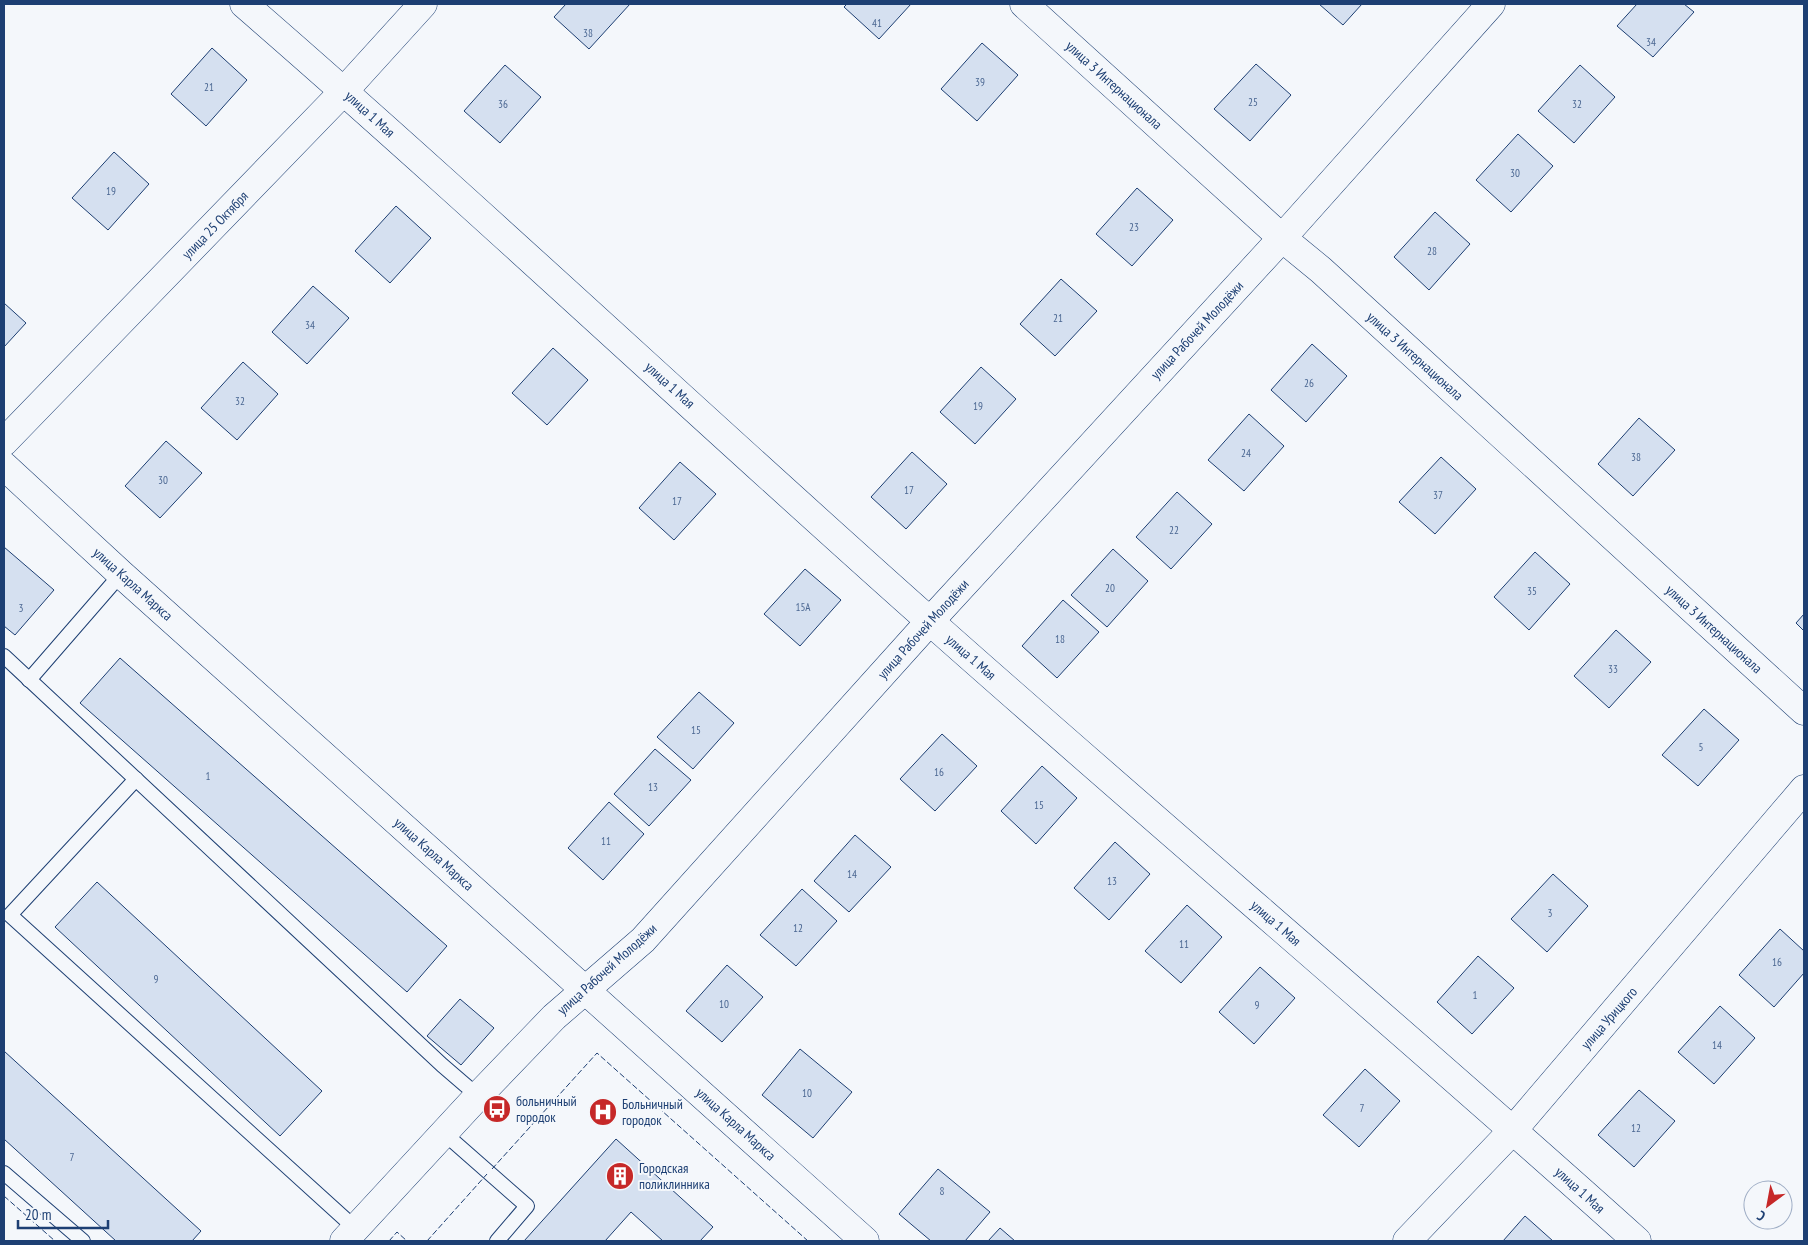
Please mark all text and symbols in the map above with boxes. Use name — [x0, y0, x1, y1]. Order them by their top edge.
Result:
house number: 41 — [872, 16, 882, 30]
house number: 38 — [583, 26, 593, 40]
house number: 34 — [1646, 35, 1656, 49]
street label: улица 3 Интернационала — [1062, 37, 1166, 133]
house number: 39 — [975, 75, 985, 89]
house number: 21 — [204, 80, 214, 94]
street label: улица 1 Мая — [341, 87, 399, 141]
house number: 25 — [1248, 95, 1258, 109]
house number: 36 — [498, 97, 508, 111]
house number: 32 — [1572, 97, 1582, 111]
house number: 30 — [1510, 166, 1520, 180]
house number: 19 — [106, 184, 116, 198]
street label: улица 25 Октября — [178, 187, 252, 263]
house number: 23 — [1129, 220, 1139, 234]
house number: 28 — [1427, 244, 1437, 258]
street label: улица Рабочей Молодёжи — [1147, 277, 1247, 383]
street label: улица 3 Интернационала — [1363, 308, 1467, 404]
house number: 21 — [1053, 311, 1063, 325]
house number: 34 — [305, 318, 315, 332]
street label: улица 1 Мая — [641, 358, 699, 412]
house number: 26 — [1304, 376, 1314, 390]
house number: 32 — [235, 394, 245, 408]
house number: 19 — [973, 399, 983, 413]
house number: 24 — [1241, 446, 1251, 460]
house number: 38 — [1631, 450, 1641, 464]
house number: 30 — [158, 473, 168, 487]
house number: 17 — [904, 483, 914, 497]
house number: 37 — [1433, 488, 1443, 502]
house number: 17 — [672, 494, 682, 508]
house number: 22 — [1169, 523, 1179, 537]
street label: улица Карла Маркса — [89, 544, 177, 624]
street label: улица Рабочей Молодёжи — [873, 575, 973, 683]
house number: 20 — [1105, 581, 1115, 595]
street label: улица 3 Интернационала — [1662, 581, 1766, 677]
house number: 35 — [1527, 584, 1537, 598]
house number: 15А — [795, 600, 811, 614]
house number: 3 — [19, 601, 24, 615]
street label: улица 1 Мая — [942, 630, 1000, 684]
house number: 18 — [1055, 632, 1065, 646]
house number: 33 — [1608, 662, 1618, 676]
house number: 15 — [691, 723, 701, 737]
house number: 5 — [1699, 740, 1704, 754]
house number: 16 — [934, 765, 944, 779]
house number: 1 — [206, 769, 211, 783]
house number: 13 — [648, 780, 658, 794]
house number: 15 — [1034, 798, 1044, 812]
street label: улица Карла Маркса — [390, 814, 478, 894]
house number: 11 — [601, 834, 611, 848]
house number: 14 — [847, 867, 857, 881]
house number: 13 — [1107, 874, 1117, 888]
street label: улица 1 Мая — [1247, 896, 1305, 950]
house number: 3 — [1548, 906, 1553, 920]
street label: улица Рабочей Молодёжи — [553, 919, 661, 1019]
house number: 12 — [793, 921, 803, 935]
house number: 11 — [1179, 937, 1189, 951]
house number: 16 — [1772, 955, 1782, 969]
house number: 9 — [154, 972, 159, 986]
street label: улица Урицкого — [1577, 983, 1641, 1053]
house number: 1 — [1473, 988, 1478, 1002]
house number: 10 — [719, 997, 729, 1011]
house number: 9 — [1255, 998, 1260, 1012]
house number: 14 — [1712, 1038, 1722, 1052]
street label: улица Карла Маркса — [692, 1084, 780, 1164]
house number: 10 — [802, 1086, 812, 1100]
place label: больничный городок — [516, 1092, 577, 1126]
bus stop icon: больничный городок — [482, 1094, 512, 1124]
place label: Больничный городок — [622, 1095, 683, 1129]
hospital icon: Больничный городок — [588, 1097, 618, 1127]
house number: 7 — [1360, 1101, 1365, 1115]
house number: 12 — [1631, 1121, 1641, 1135]
house number: 7 — [70, 1150, 75, 1164]
place label: Городская поликлинника — [639, 1159, 710, 1193]
building icon: Городская поликлинника — [605, 1161, 635, 1191]
street label: улица 1 Мая — [1551, 1163, 1609, 1217]
north arrow — [1743, 1180, 1793, 1230]
house number: 8 — [940, 1184, 945, 1198]
scale bar — [18, 1198, 108, 1230]
text: 20 m — [25, 1205, 51, 1224]
text: С — [1753, 1206, 1769, 1225]

